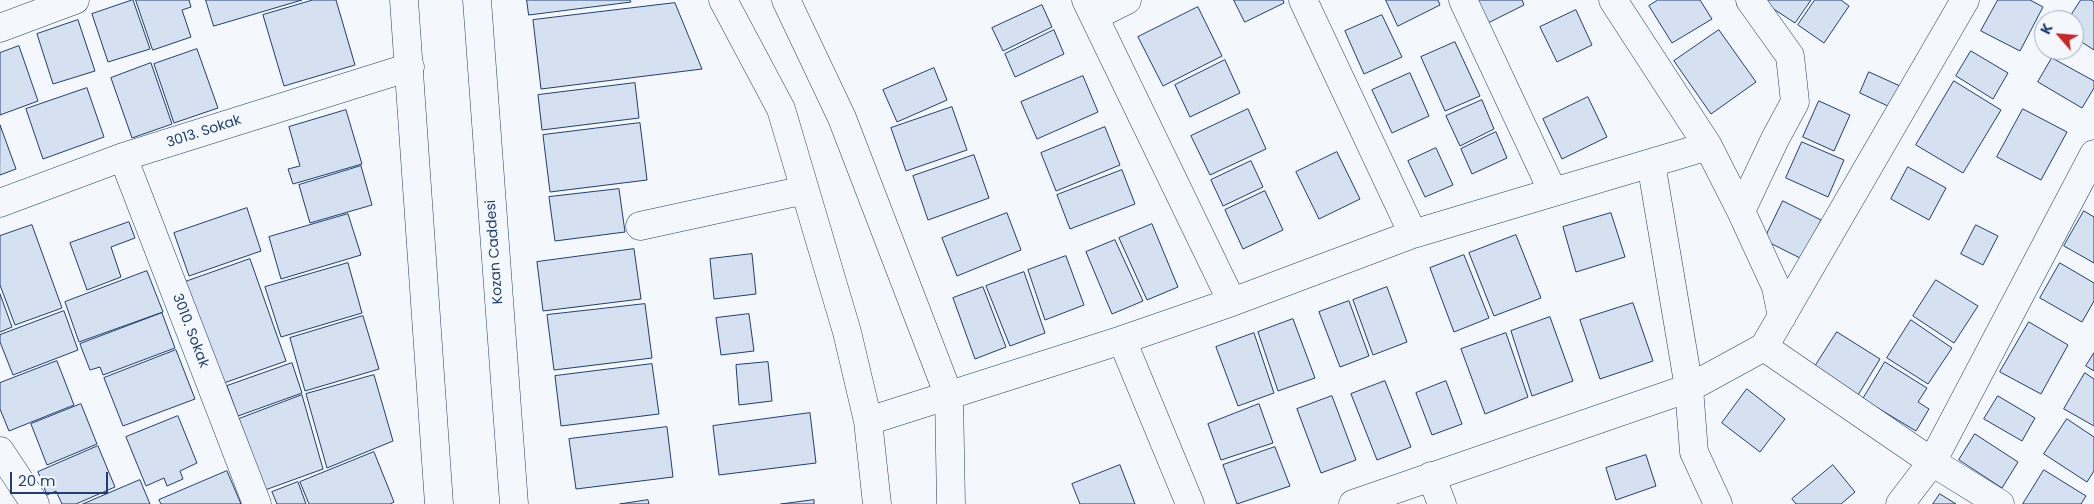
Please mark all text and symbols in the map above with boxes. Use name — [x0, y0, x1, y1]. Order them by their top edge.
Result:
north arrow — [2034, 10, 2084, 60]
text: K — [2035, 20, 2058, 38]
street label: 3013. Sokak — [165, 112, 243, 152]
street label: Kozan Caddesi — [483, 199, 507, 305]
street label: 3010. Sokak — [168, 292, 212, 370]
scale bar — [12, 462, 110, 494]
text: 20 m — [18, 470, 56, 491]

